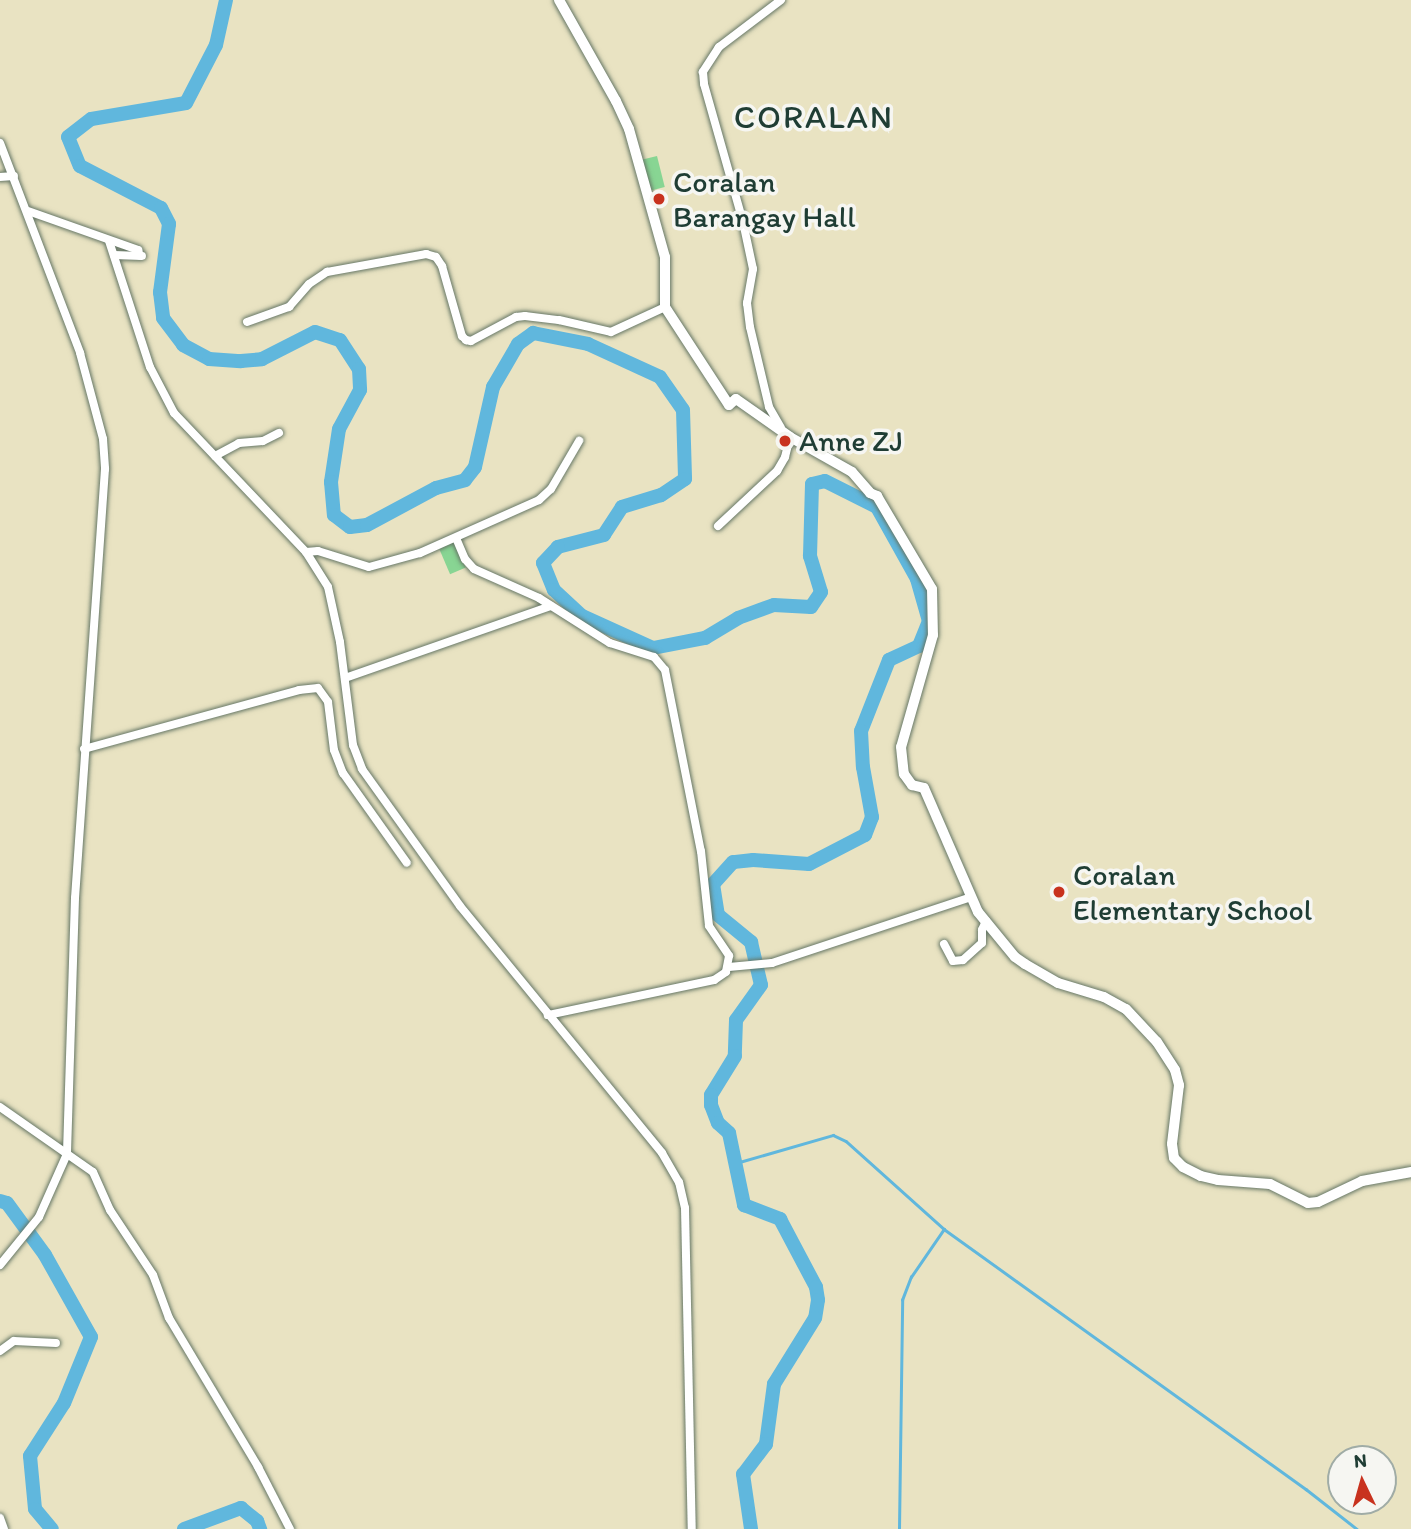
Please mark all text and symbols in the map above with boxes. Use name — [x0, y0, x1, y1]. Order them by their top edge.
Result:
district label: CORALAN — [734, 97, 894, 137]
place label: Coralan Barangay Hall — [673, 164, 856, 234]
marker: Coralan Barangay Hall — [651, 191, 667, 207]
place label: Anne ZJ — [799, 423, 903, 459]
marker: Anne ZJ — [777, 433, 793, 449]
place label: Coralan Elementary School — [1073, 857, 1312, 928]
marker: Coralan Elementary School — [1051, 884, 1067, 900]
north arrow — [1327, 1445, 1397, 1515]
text: N — [1353, 1449, 1368, 1473]

